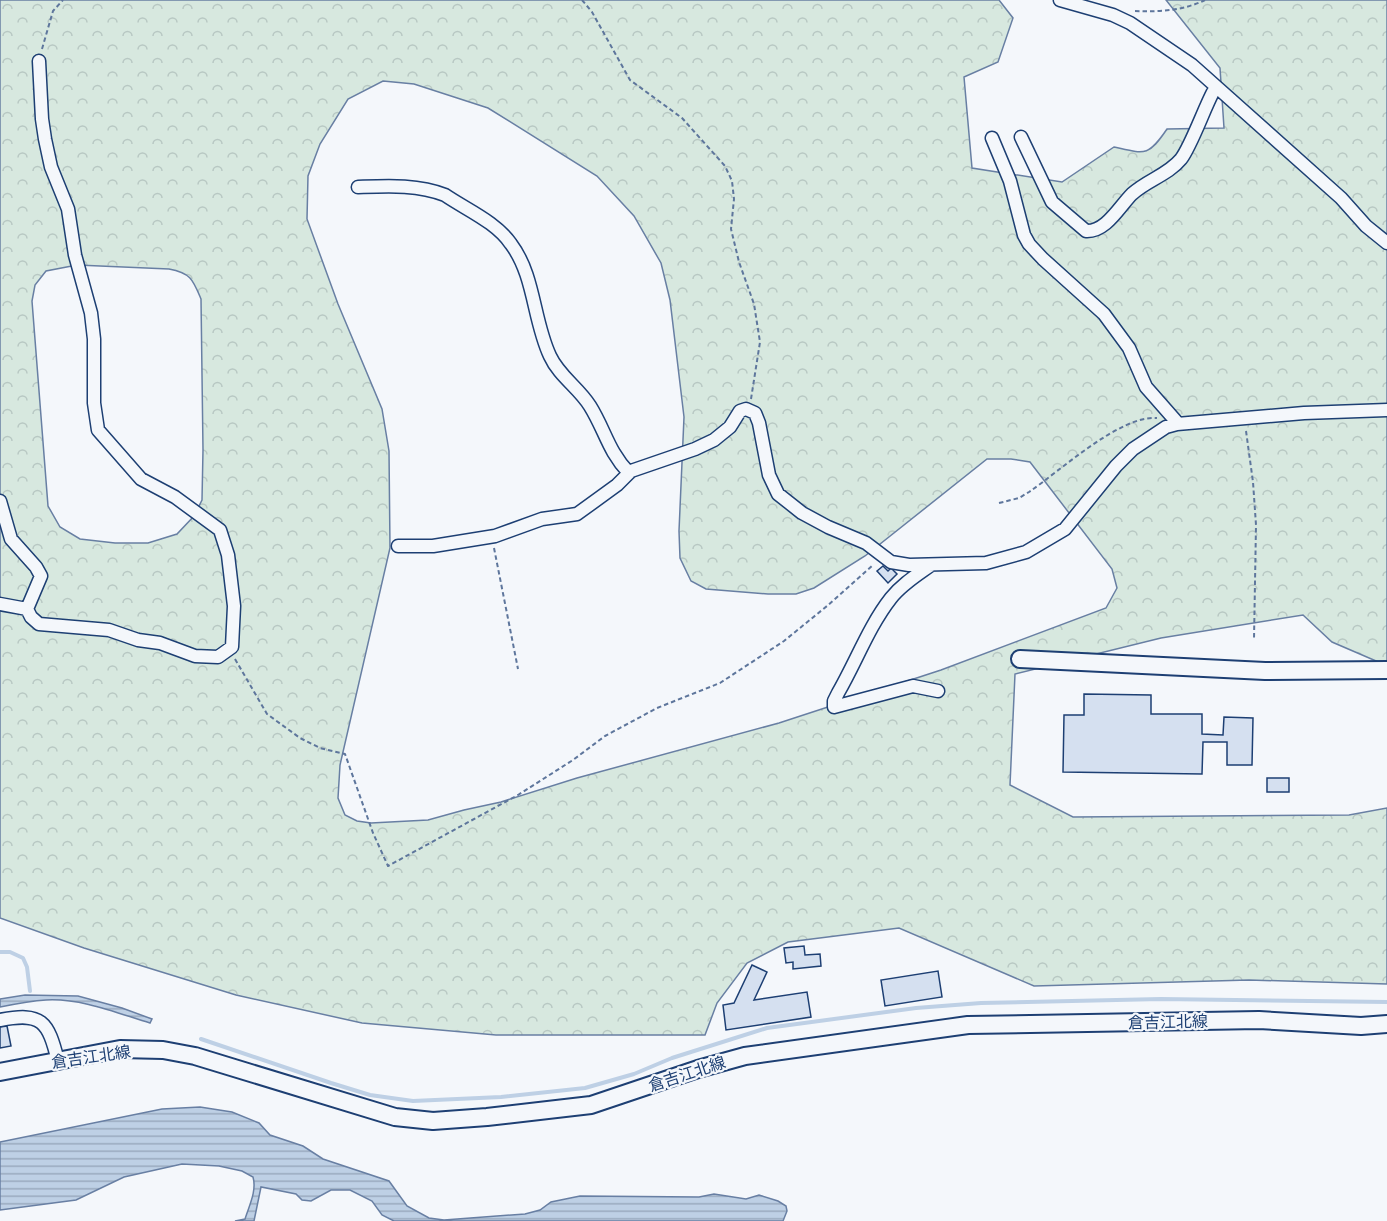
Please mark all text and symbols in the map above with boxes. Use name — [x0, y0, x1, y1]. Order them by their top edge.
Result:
street label: 倉吉江北線 — [1128, 1012, 1208, 1032]
street label: 倉吉江北線 — [50, 1042, 132, 1072]
street label: 倉吉江北線 — [646, 1053, 728, 1095]

